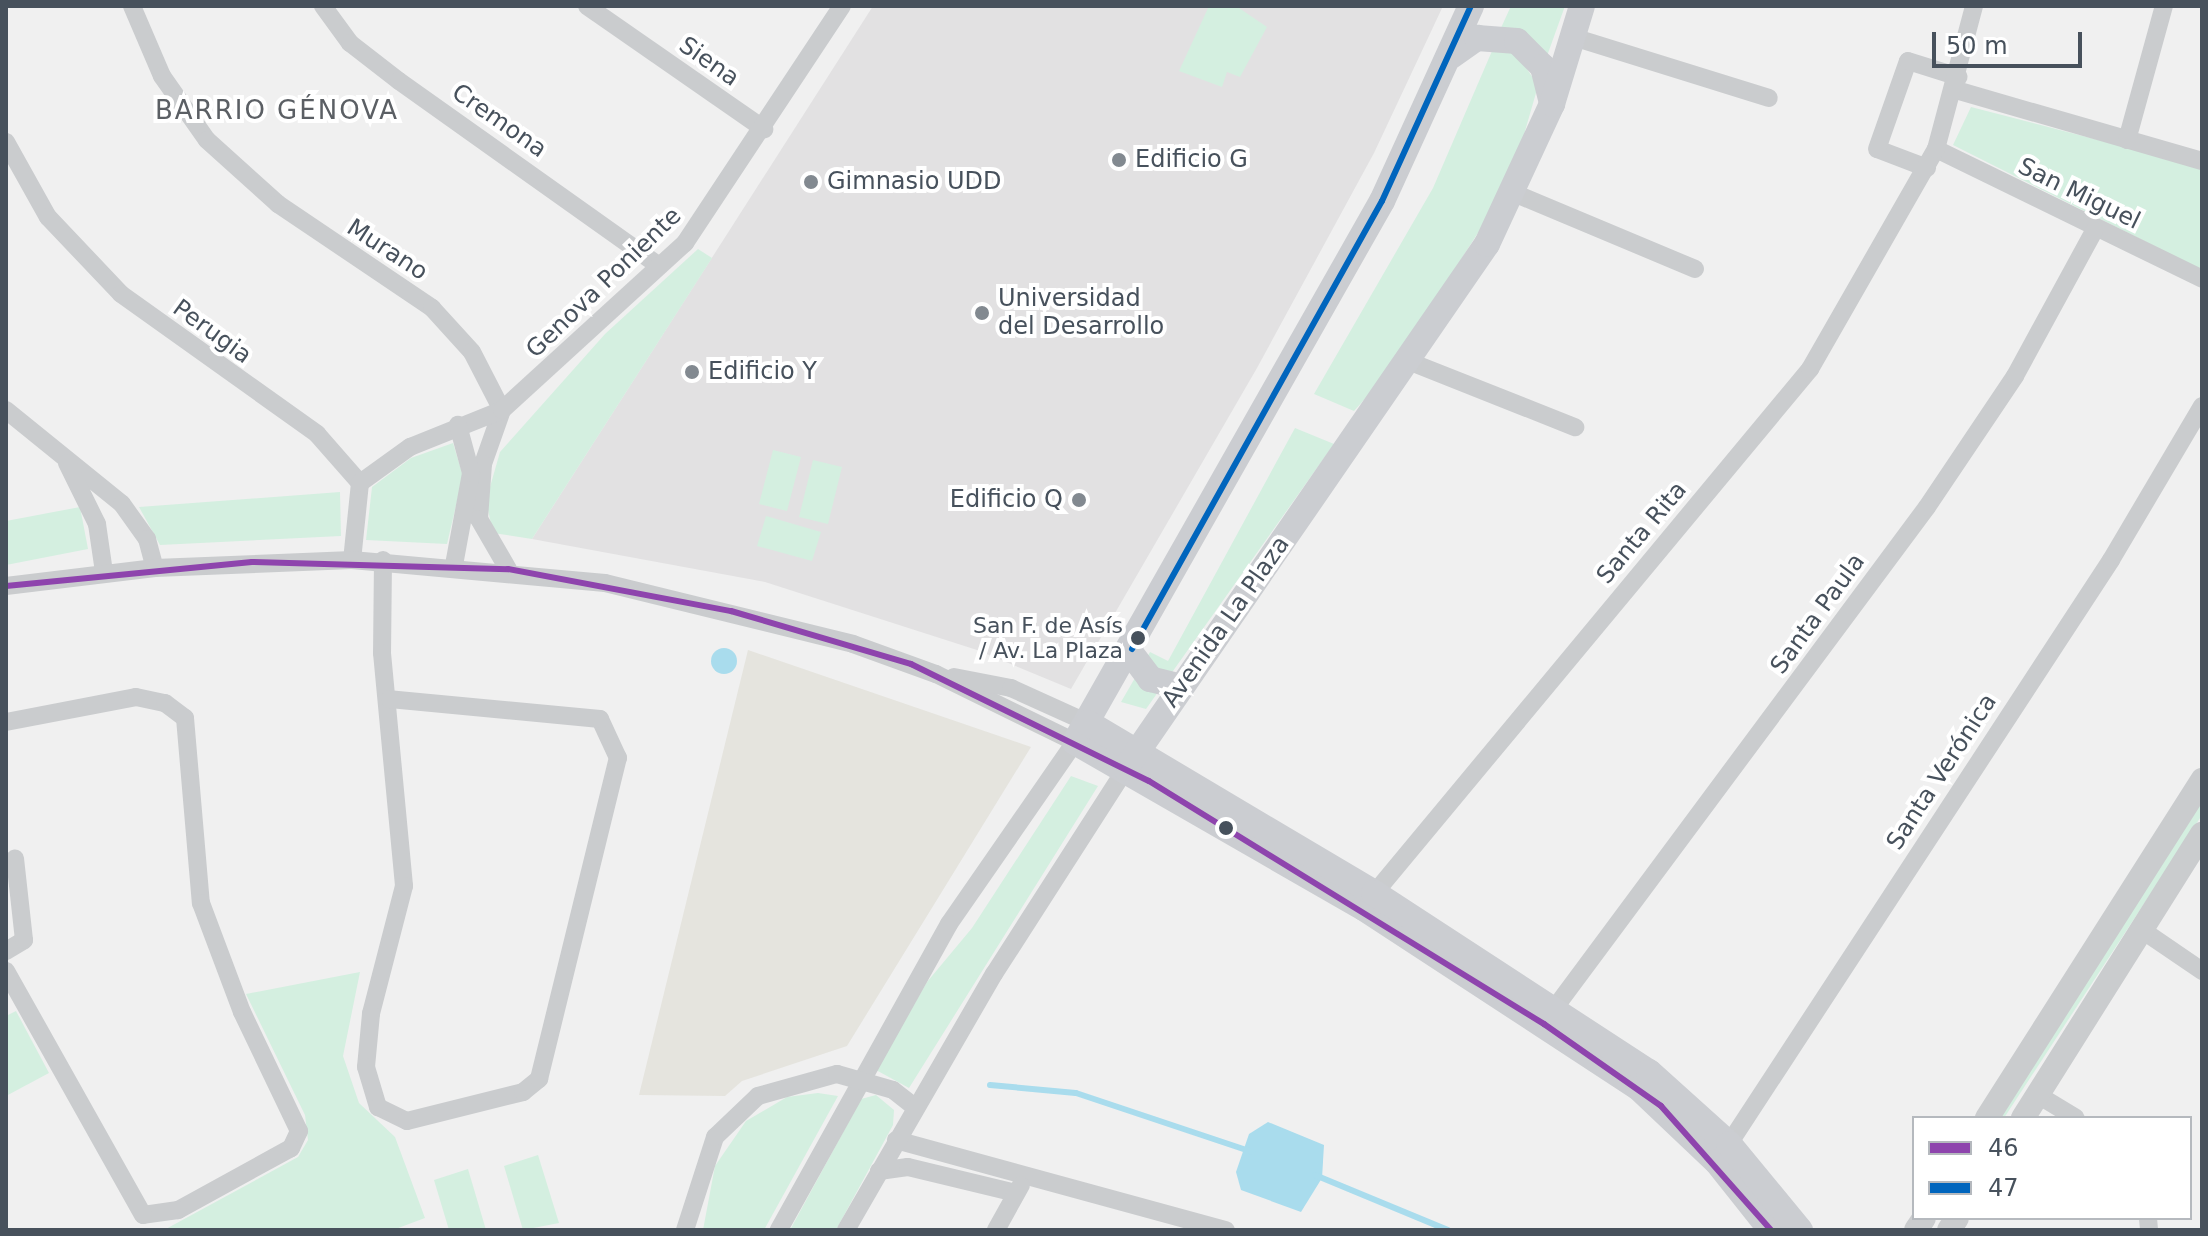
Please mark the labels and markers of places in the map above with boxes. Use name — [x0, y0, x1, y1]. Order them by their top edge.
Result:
place label: Edificio G — [1135, 146, 1248, 174]
marker: Edificio G — [1110, 151, 1128, 169]
place label: Gimnasio UDD — [827, 168, 1002, 196]
marker: Gimnasio UDD — [802, 173, 820, 191]
place label: Universidad del Desarrollo — [998, 285, 1164, 341]
marker: Universidad del Desarrollo — [973, 304, 991, 322]
place label: Edificio Y — [708, 358, 817, 386]
marker: Edificio Y — [683, 363, 701, 381]
place label: Edificio Q — [950, 486, 1063, 514]
marker: Edificio Q — [1070, 491, 1088, 509]
place label: San F. de Asís / Av. La Plaza — [973, 612, 1123, 664]
marker: San F. de Asís / Av. La Plaza — [1130, 630, 1146, 646]
unlabelled marker — [1218, 820, 1234, 836]

